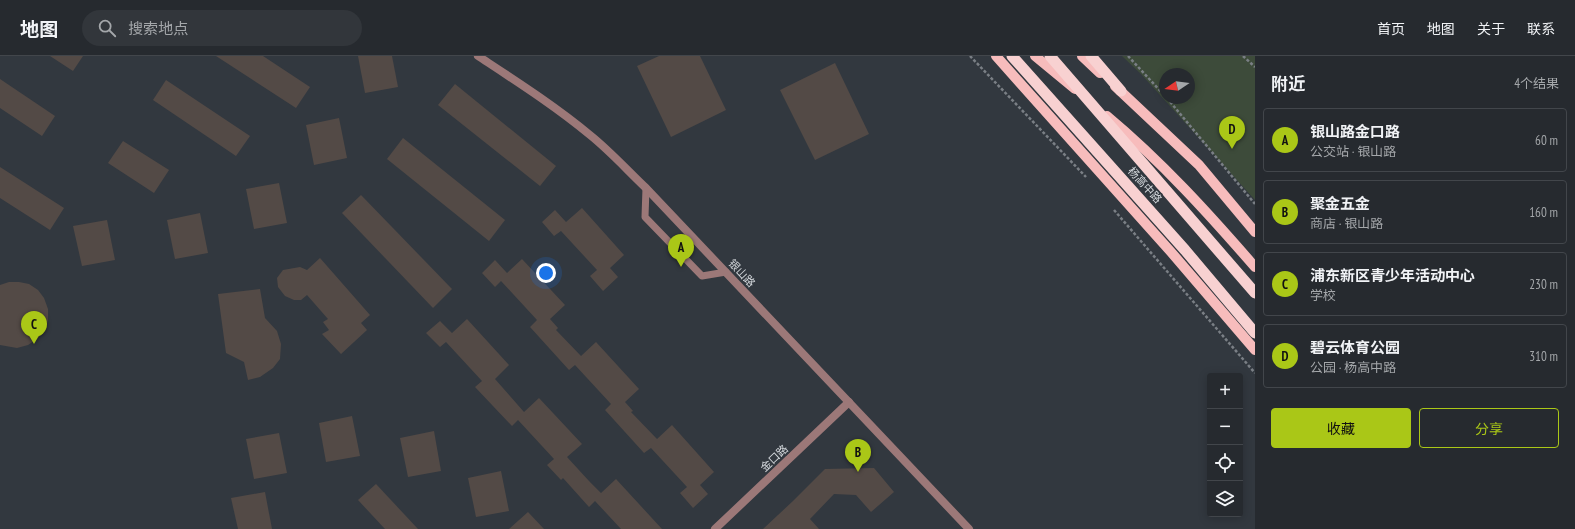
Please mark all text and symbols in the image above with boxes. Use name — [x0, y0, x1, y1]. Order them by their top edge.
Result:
search box — [82, 10, 362, 46]
text: 地图 — [20, 17, 58, 41]
icon: search — [96, 17, 118, 39]
text: 搜索地点 — [128, 19, 188, 38]
text: 首页 — [1377, 20, 1405, 38]
text: 地图 — [1427, 20, 1455, 38]
text: 关于 — [1477, 20, 1505, 38]
text: 联系 — [1527, 20, 1555, 38]
north arrow — [1159, 68, 1195, 104]
text: 附近 — [1271, 73, 1305, 95]
text: 4个结果 — [1514, 75, 1559, 92]
pin: D — [1219, 116, 1245, 149]
text: 银山路金口路 — [1310, 122, 1400, 141]
text: A — [1282, 132, 1288, 149]
text: 60 m — [1535, 132, 1558, 149]
text: 公交站 · 银山路 — [1310, 143, 1396, 160]
street label: 杨高中路 — [1125, 164, 1165, 206]
text: 聚金五金 — [1310, 194, 1370, 213]
text: B — [1282, 204, 1288, 221]
text: 160 m — [1529, 204, 1558, 221]
text: 商店 · 银山路 — [1310, 215, 1383, 232]
pin: A — [668, 234, 694, 267]
street label: 银山路 — [726, 256, 758, 290]
your location — [536, 263, 556, 283]
text: 浦东新区青少年活动中心 — [1310, 266, 1475, 285]
text: C — [1282, 276, 1288, 293]
text: 230 m — [1529, 276, 1558, 293]
text: 学校 — [1310, 287, 1336, 304]
pin: C — [21, 311, 47, 344]
text: 碧云体育公园 — [1310, 338, 1400, 357]
text: D — [1282, 348, 1288, 365]
text: 310 m — [1529, 348, 1558, 365]
text: 公园 · 杨高中路 — [1310, 359, 1396, 376]
map controls — [1207, 373, 1243, 517]
button: + — [1207, 373, 1243, 409]
button: 收藏 — [1271, 408, 1411, 448]
button: 分享 — [1419, 408, 1559, 448]
button: − — [1207, 409, 1243, 445]
pin: B — [845, 439, 871, 472]
street label: 金口路 — [757, 442, 791, 474]
button: locate — [1207, 445, 1243, 481]
button: layers — [1207, 481, 1243, 517]

